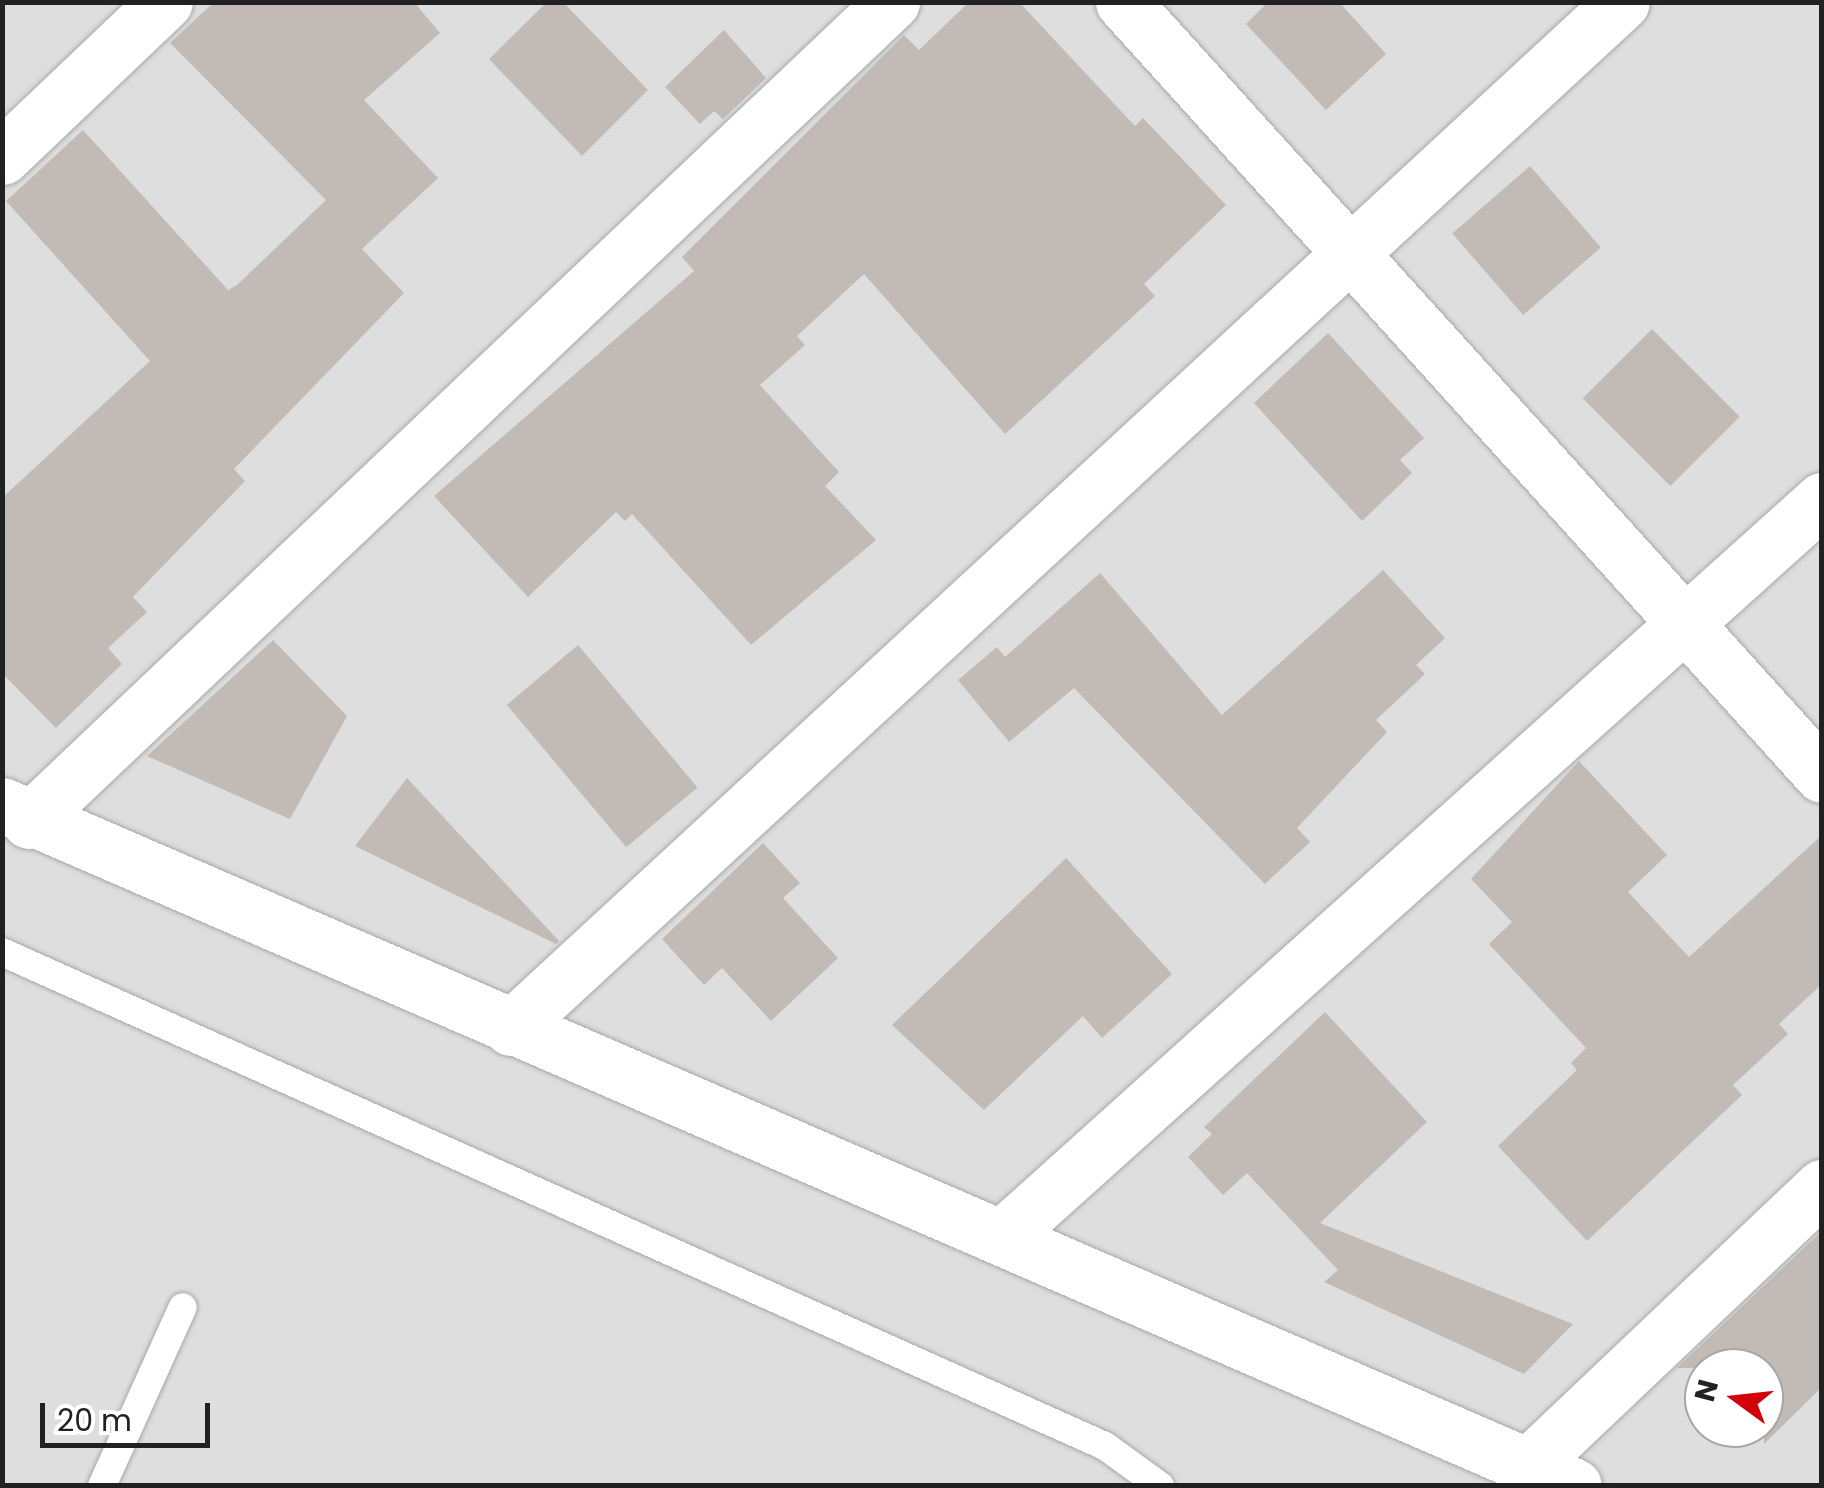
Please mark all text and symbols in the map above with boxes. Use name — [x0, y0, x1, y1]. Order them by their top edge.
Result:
north arrow — [1684, 1348, 1784, 1448]
text: N — [1685, 1375, 1728, 1406]
scale bar — [45, 1383, 215, 1445]
text: 20 m — [57, 1399, 132, 1442]

